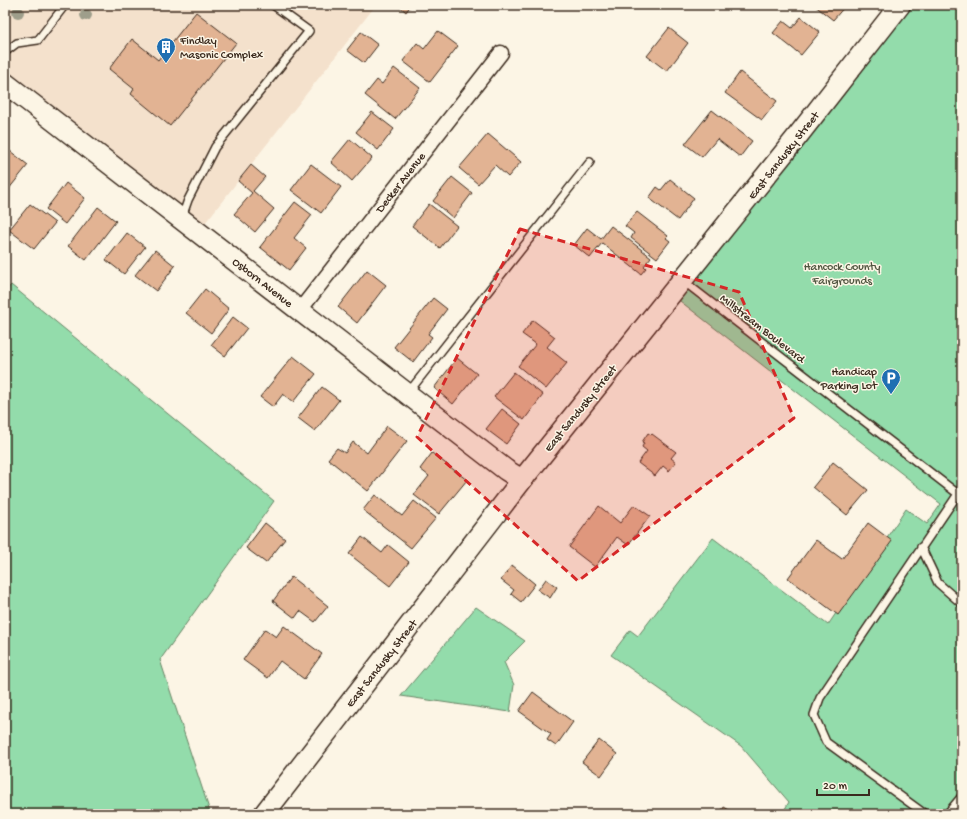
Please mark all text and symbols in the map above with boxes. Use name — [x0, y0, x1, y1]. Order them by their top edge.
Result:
place label: Findlay Masonic Complex — [179, 35, 264, 63]
building icon: Findlay Masonic Complex — [155, 36, 177, 64]
street label: East Sandusky Street — [746, 109, 824, 203]
street label: Decker Avenue — [373, 150, 430, 217]
street label: Osborn Avenue — [229, 256, 296, 312]
park label: Hancock County Fairgrounds — [804, 261, 880, 289]
street label: Millstream Boulevard — [716, 292, 808, 368]
street label: East Sandusky Street — [542, 362, 621, 455]
place label: Handicap Parking Lot — [820, 366, 878, 394]
parking icon: Handicap Parking Lot — [880, 367, 902, 395]
street label: East Sandusky Street — [344, 617, 422, 711]
scale bar — [817, 771, 869, 797]
text: 20 m — [823, 780, 848, 794]

